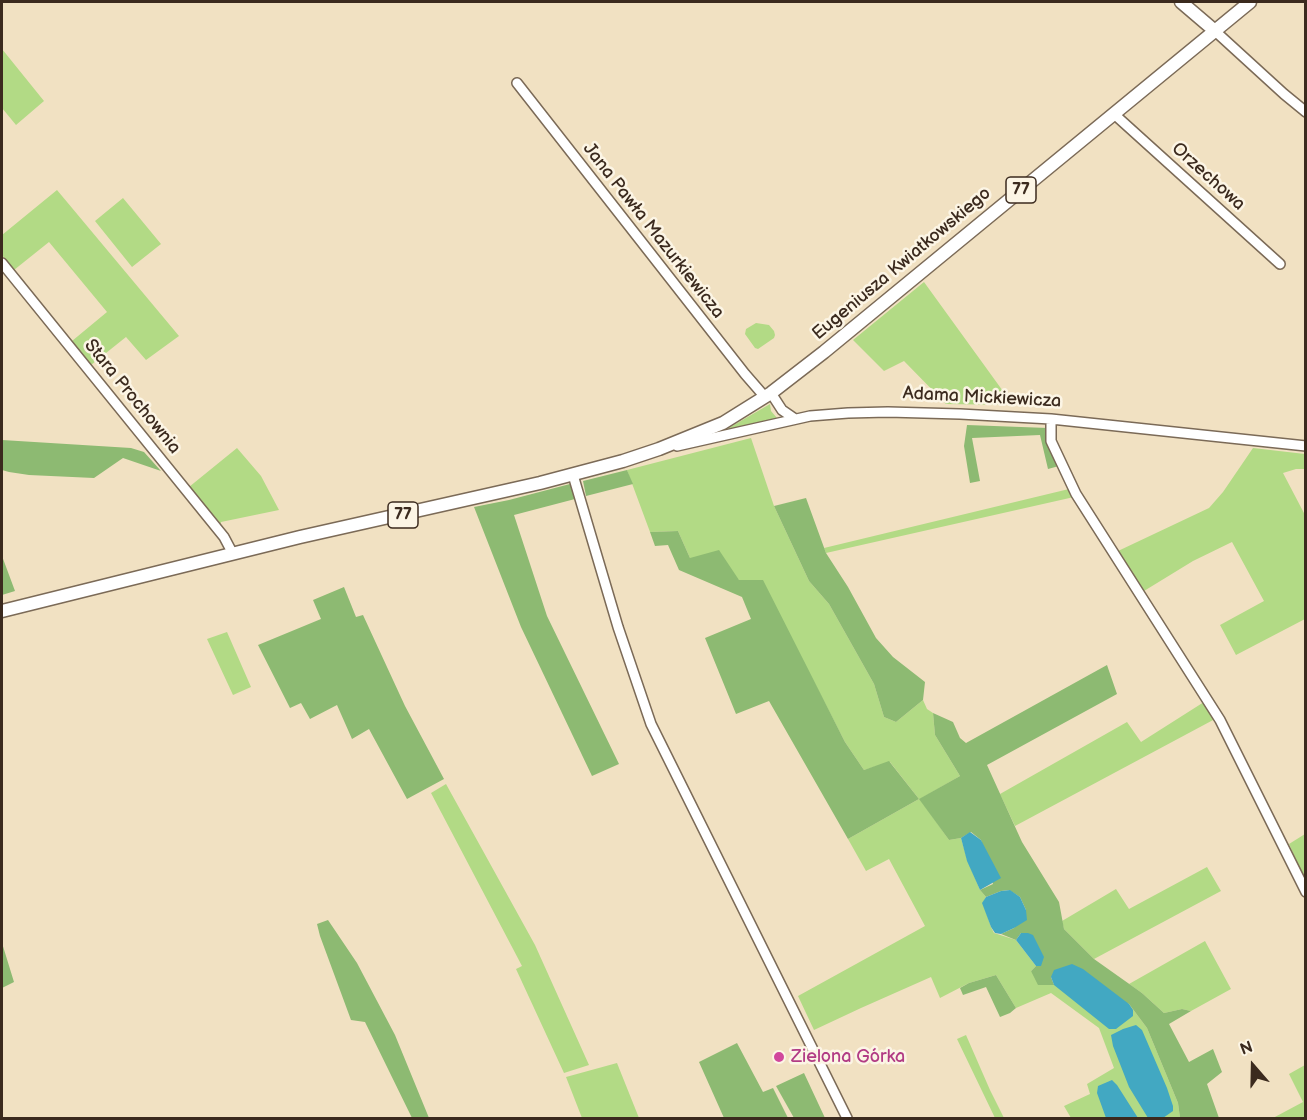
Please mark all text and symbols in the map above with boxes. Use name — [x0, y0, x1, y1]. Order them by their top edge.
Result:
street label: Orzechowa — [1167, 138, 1249, 216]
street label: Jana Pawła Mazurkiewicza — [578, 139, 728, 323]
road number: 77 — [1006, 177, 1036, 203]
street label: Eugeniusza Kwiatkowskiego — [808, 183, 996, 345]
street label: Stara Prochownia — [79, 335, 185, 459]
street label: Adama Mickiewicza — [902, 383, 1062, 413]
road number: 77 — [388, 502, 418, 528]
north arrow — [1223, 1036, 1283, 1096]
text: N — [1238, 1038, 1256, 1060]
place label: Zielona Górka — [791, 1046, 905, 1068]
marker: Zielona Górka — [772, 1050, 786, 1064]

